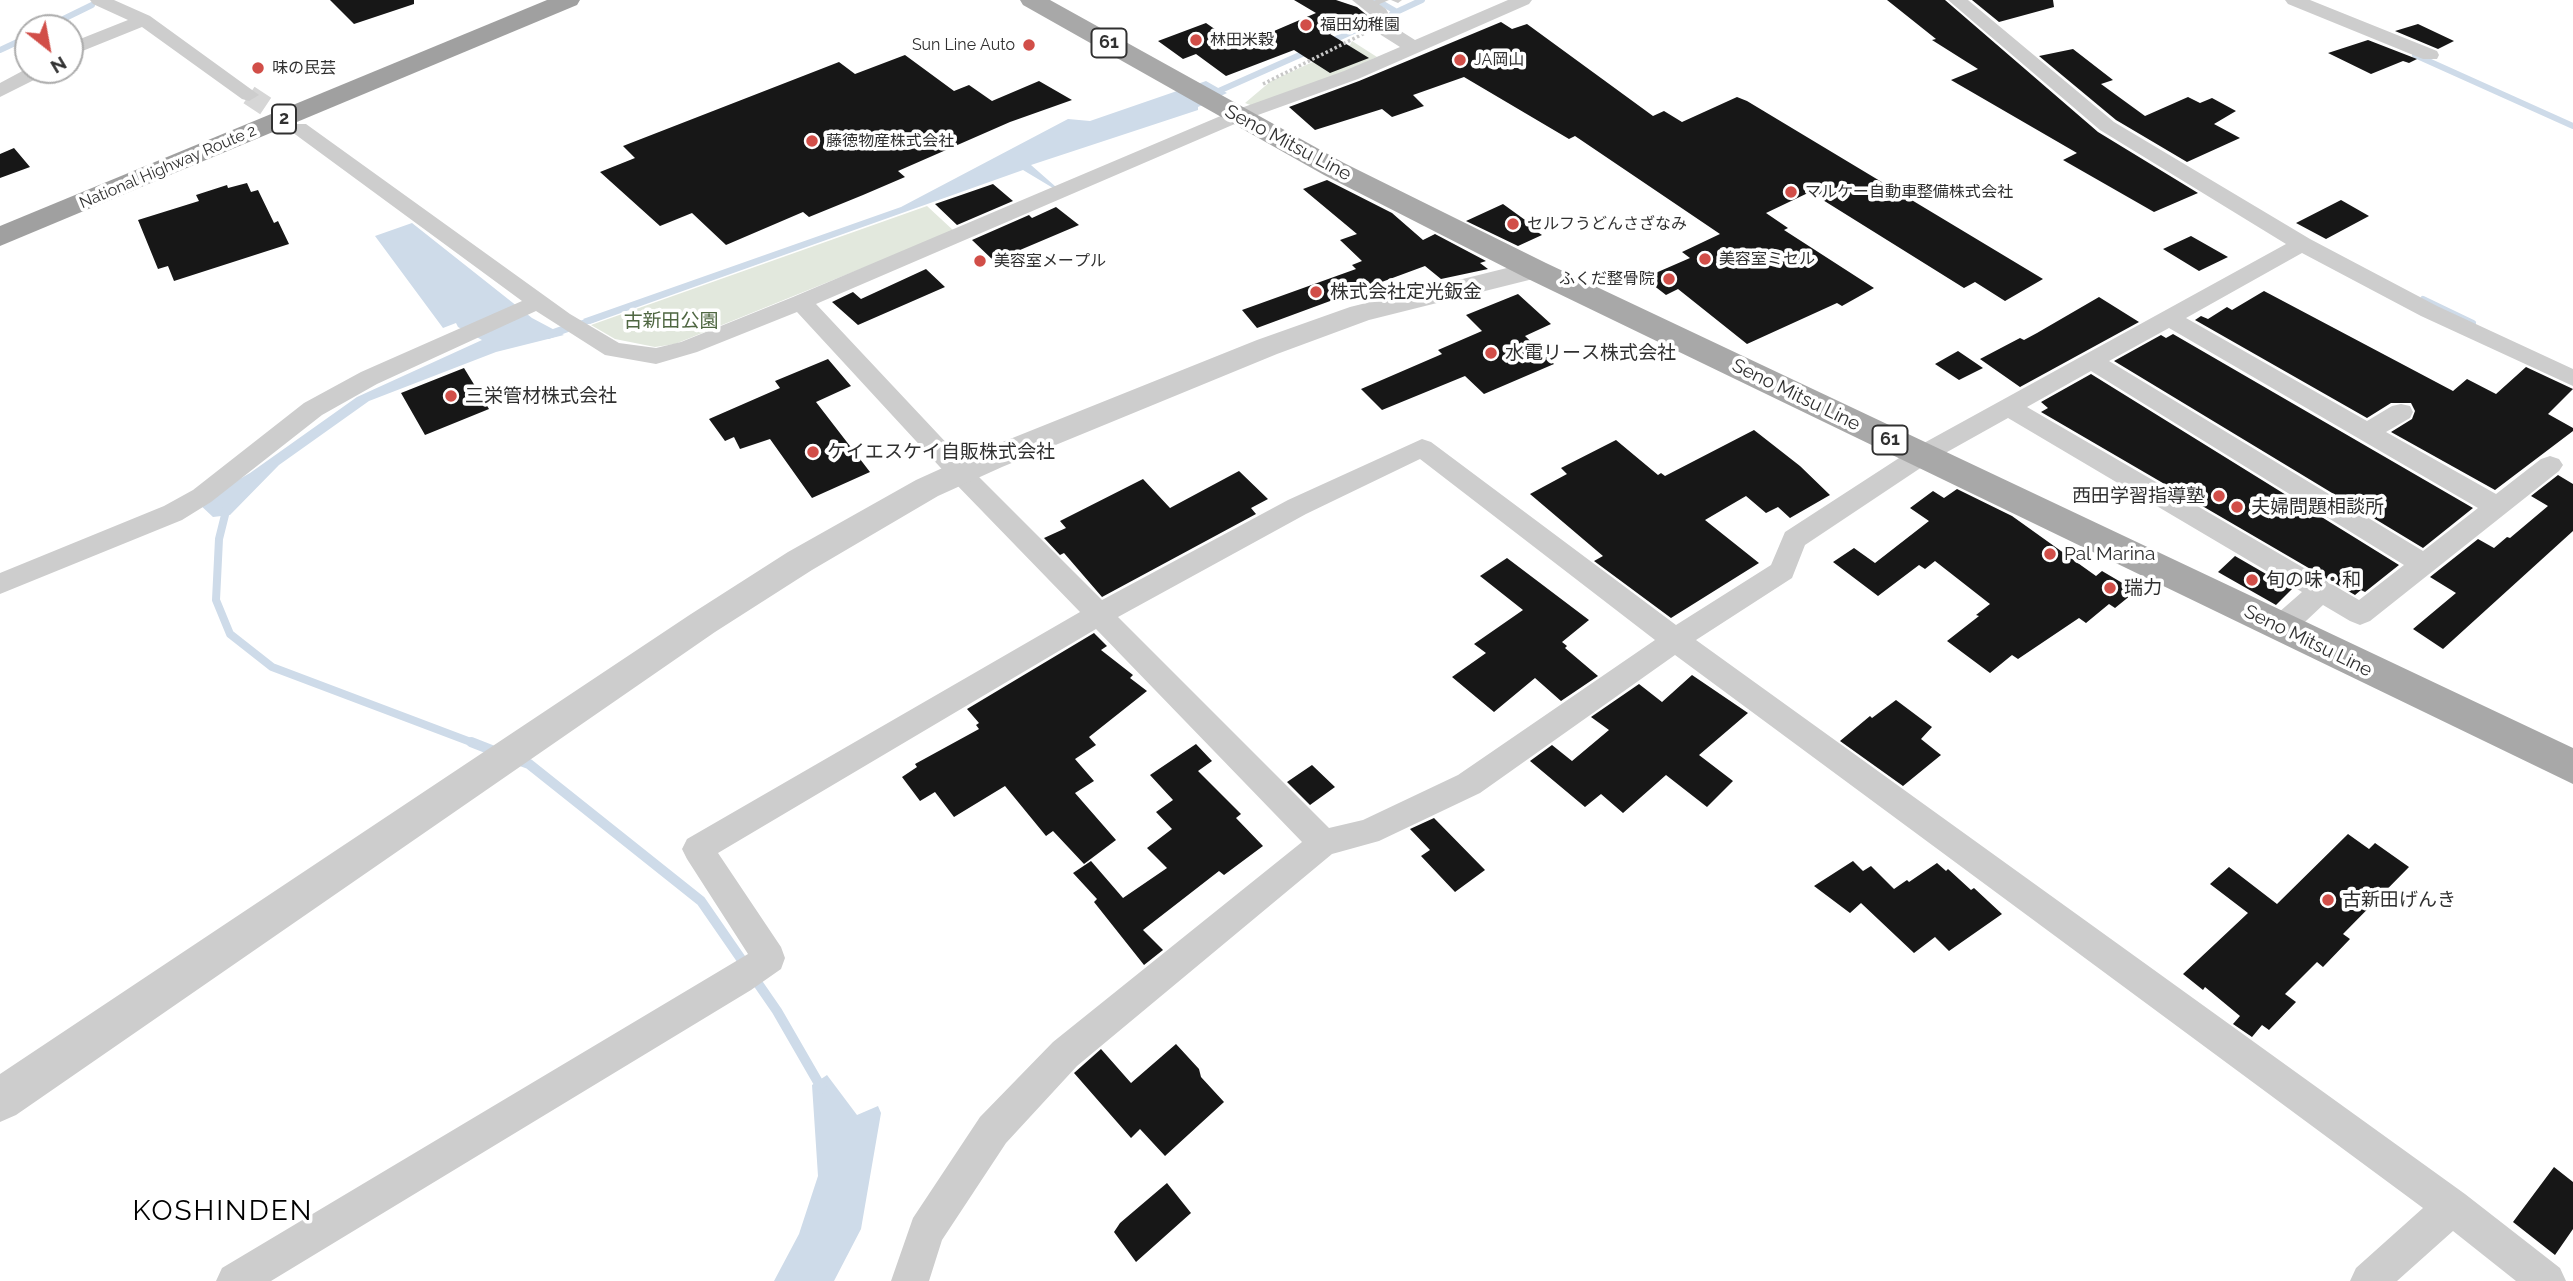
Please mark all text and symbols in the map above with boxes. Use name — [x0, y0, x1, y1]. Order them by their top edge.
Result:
north arrow — [14, 14, 84, 84]
place label: 福田幼稚園 — [1320, 15, 1400, 35]
marker: 福田幼稚園 — [1298, 17, 1314, 33]
road number: 61 — [1092, 28, 1126, 58]
place label: 林田米穀 — [1210, 30, 1274, 50]
marker: 林田米穀 — [1188, 32, 1204, 48]
place label: Sun Line Auto — [912, 35, 1015, 55]
marker: Sun Line Auto — [1021, 37, 1037, 53]
place label: JA岡山 — [1474, 50, 1524, 70]
text: N — [47, 52, 71, 78]
marker: JA岡山 — [1452, 52, 1468, 68]
place label: 味の民芸 — [272, 58, 336, 78]
marker: 味の民芸 — [250, 60, 266, 76]
street label: Seno Mitsu Line — [1221, 100, 1355, 186]
road number: 2 — [272, 104, 296, 134]
street label: National Highway Route 2 — [77, 121, 259, 213]
place label: 藤徳物産株式会社 — [826, 131, 954, 151]
marker: 藤徳物産株式会社 — [804, 133, 820, 149]
place label: マルケー自動車整備株式会社 — [1805, 182, 2013, 202]
marker: マルケー自動車整備株式会社 — [1783, 184, 1799, 200]
place label: セルフうどんさざなみ — [1527, 214, 1687, 234]
marker: セルフうどんさざなみ — [1505, 216, 1521, 232]
place label: 美容室ミセル — [1719, 249, 1815, 269]
place label: 美容室メープル — [994, 251, 1106, 271]
marker: 美容室ミセル — [1697, 251, 1713, 267]
marker: 美容室メープル — [972, 253, 988, 269]
place label: ふくだ整骨院 — [1559, 269, 1655, 289]
marker: ふくだ整骨院 — [1661, 271, 1677, 287]
place label: 株式会社定光鈑金 — [1330, 281, 1482, 303]
marker: 株式会社定光鈑金 — [1308, 284, 1324, 300]
park label: 古新田公園 — [624, 310, 718, 332]
place label: 水電リース株式会社 — [1505, 342, 1676, 364]
marker: 水電リース株式会社 — [1483, 345, 1499, 361]
street label: Seno Mitsu Line — [1728, 354, 1864, 436]
place label: 三栄管材株式会社 — [465, 385, 617, 407]
marker: 三栄管材株式会社 — [443, 388, 459, 404]
road number: 61 — [1872, 426, 1908, 454]
place label: ケイエスケイ自販株式会社 — [827, 441, 1055, 463]
marker: ケイエスケイ自販株式会社 — [805, 444, 821, 460]
place label: 西田学習指導塾 — [2072, 485, 2205, 507]
marker: 西田学習指導塾 — [2211, 488, 2227, 504]
place label: 夫婦問題相談所 — [2251, 496, 2384, 518]
marker: 夫婦問題相談所 — [2229, 499, 2245, 515]
place label: Pal Marina — [2064, 543, 2155, 565]
marker: Pal Marina — [2042, 546, 2058, 562]
place label: 旬の味・和 — [2266, 569, 2361, 591]
marker: 旬の味・和 — [2244, 572, 2260, 588]
place label: 瑞力 — [2124, 577, 2162, 599]
marker: 瑞力 — [2102, 580, 2118, 596]
street label: Seno Mitsu Line — [2240, 600, 2376, 682]
place label: 古新田げんき — [2342, 889, 2456, 911]
marker: 古新田げんき — [2320, 892, 2336, 908]
district label: KOSHINDEN — [134, 1195, 312, 1229]

